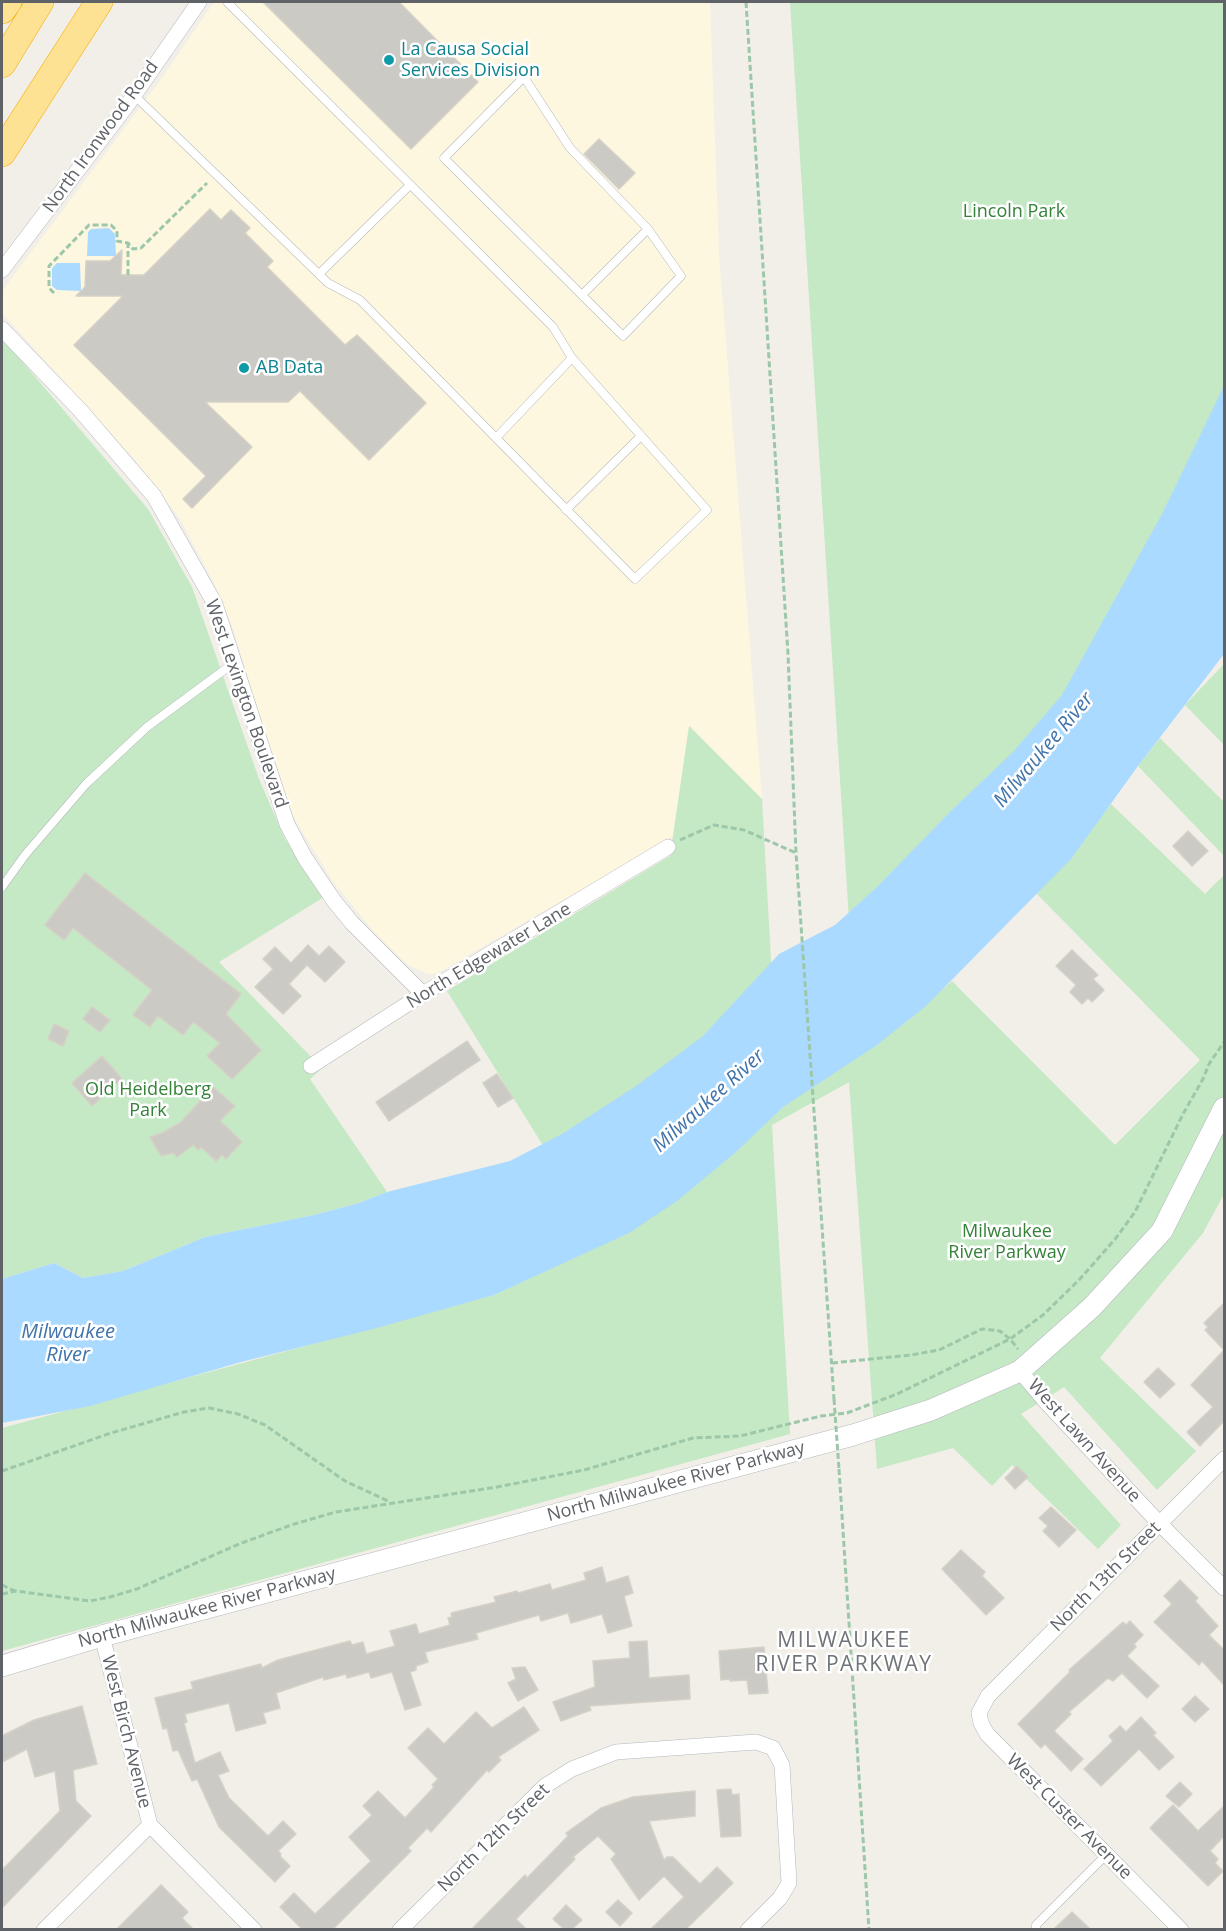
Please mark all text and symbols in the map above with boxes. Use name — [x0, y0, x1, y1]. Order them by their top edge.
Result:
place label: La Causa Social Services Division — [401, 39, 540, 82]
marker: La Causa Social Services Division — [382, 53, 396, 67]
street label: North Ironwood Road — [39, 57, 163, 217]
park label: Lincoln Park — [963, 201, 1065, 223]
place label: AB Data — [256, 357, 323, 379]
marker: AB Data — [237, 361, 251, 375]
street label: West Lexington Boulevard — [200, 597, 292, 811]
water label: Milwaukee River — [989, 688, 1099, 812]
street label: North Edgewater Lane — [403, 898, 575, 1014]
water label: Milwaukee River — [648, 1044, 770, 1158]
park label: Old Heidelberg Park — [85, 1079, 211, 1122]
park label: Milwaukee River Parkway — [948, 1221, 1066, 1264]
water label: Milwaukee River — [21, 1320, 115, 1367]
street label: West Lawn Avenue — [1023, 1375, 1145, 1507]
street label: North Milwaukee River Parkway — [545, 1437, 807, 1527]
street label: North 13th Street — [1046, 1517, 1166, 1637]
street label: North Milwaukee River Parkway — [76, 1563, 338, 1653]
district label: MILWAUKEE RIVER PARKWAY — [755, 1628, 933, 1678]
street label: West Birch Avenue — [97, 1653, 155, 1811]
street label: West Custer Avenue — [1002, 1750, 1136, 1884]
street label: North 12th Street — [434, 1779, 554, 1897]

